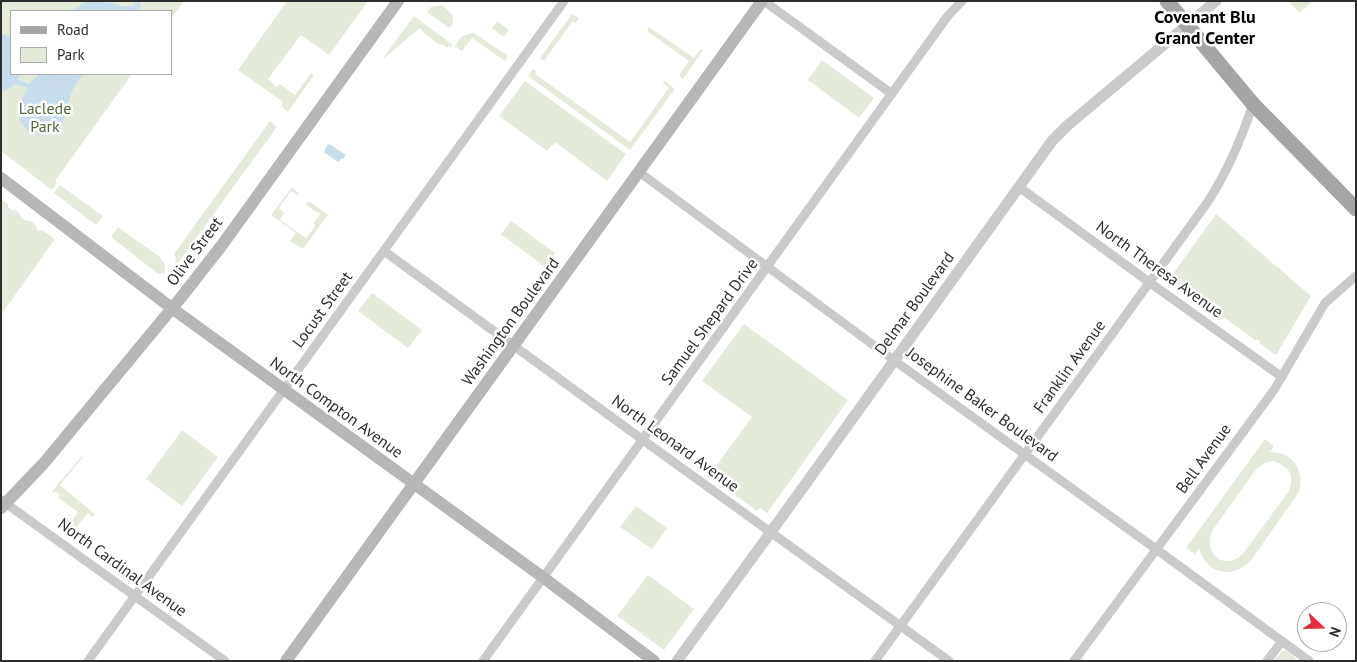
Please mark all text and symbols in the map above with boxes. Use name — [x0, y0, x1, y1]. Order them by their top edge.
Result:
district label: Covenant Blu Grand Center — [1154, 7, 1256, 50]
legend — [10, 10, 172, 75]
text: Road — [57, 20, 89, 39]
text: Park — [57, 45, 85, 64]
park label: Laclede Park — [19, 99, 71, 137]
street label: Olive Street — [163, 214, 227, 290]
street label: North Theresa Avenue — [1092, 218, 1226, 322]
street label: Delmar Boulevard — [871, 249, 959, 359]
street label: Washington Boulevard — [458, 254, 564, 390]
street label: Samuel Shepard Drive — [658, 255, 762, 389]
street label: Locust Street — [289, 268, 357, 352]
street label: Franklin Avenue — [1030, 317, 1110, 417]
street label: Josephine Baker Boulevard — [903, 344, 1061, 466]
street label: North Compton Avenue — [266, 353, 406, 463]
street label: North Leonard Avenue — [608, 391, 742, 497]
street label: Bell Avenue — [1172, 421, 1236, 497]
street label: North Cardinal Avenue — [54, 515, 190, 621]
north arrow — [1297, 602, 1347, 652]
text: N — [1325, 624, 1345, 640]

